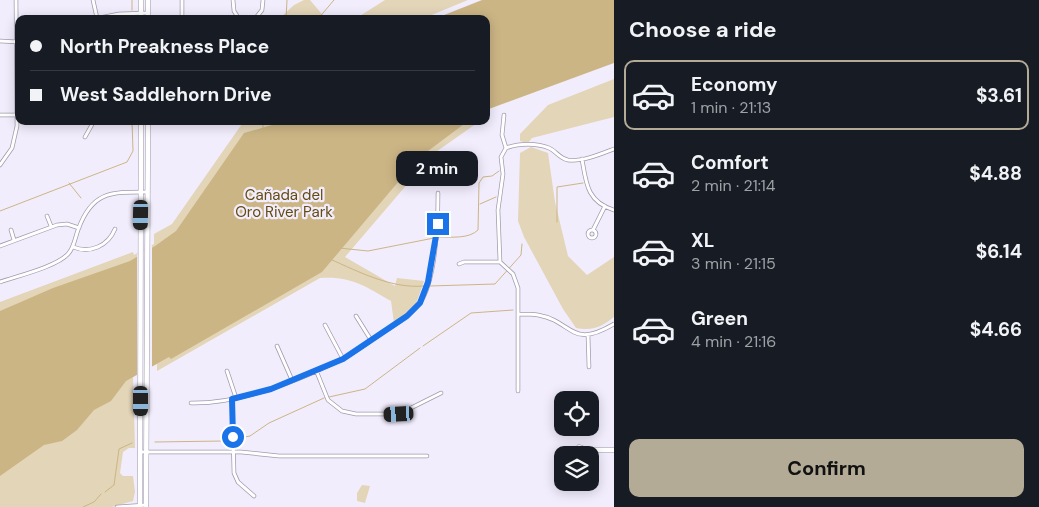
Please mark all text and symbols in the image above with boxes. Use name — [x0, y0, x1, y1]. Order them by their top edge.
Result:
text: Choose a ride — [629, 15, 777, 44]
text: North Preakness Place — [60, 34, 269, 59]
text: Economy — [691, 72, 778, 97]
icon: car — [631, 73, 676, 118]
text: West Saddlehorn Drive — [60, 82, 272, 107]
text: $3.61 — [976, 83, 1022, 108]
text: 1 min · 21:13 — [691, 97, 771, 118]
text: Comfort — [691, 150, 769, 175]
icon: car — [631, 151, 676, 196]
callout: 2 min — [397, 152, 479, 186]
text: 2 min — [416, 158, 458, 179]
text: $4.88 — [969, 161, 1022, 186]
text: 2 min · 21:14 — [691, 175, 776, 196]
park label: Cañada del Oro River Park — [235, 185, 333, 222]
car — [133, 200, 148, 230]
route end — [427, 213, 449, 235]
text: XL — [691, 228, 714, 253]
icon: car — [631, 229, 676, 274]
text: $6.14 — [976, 239, 1022, 264]
text: 3 min · 21:15 — [691, 253, 776, 274]
text: Green — [691, 306, 748, 331]
icon: car — [631, 307, 676, 352]
text: $4.66 — [970, 317, 1022, 342]
text: 4 min · 21:16 — [691, 331, 776, 352]
car — [133, 386, 148, 416]
map controls — [554, 391, 599, 491]
button: locate — [554, 391, 599, 436]
car — [383, 406, 414, 422]
route start — [222, 426, 244, 448]
button: Confirm — [629, 439, 1024, 497]
button: layers — [554, 446, 599, 491]

